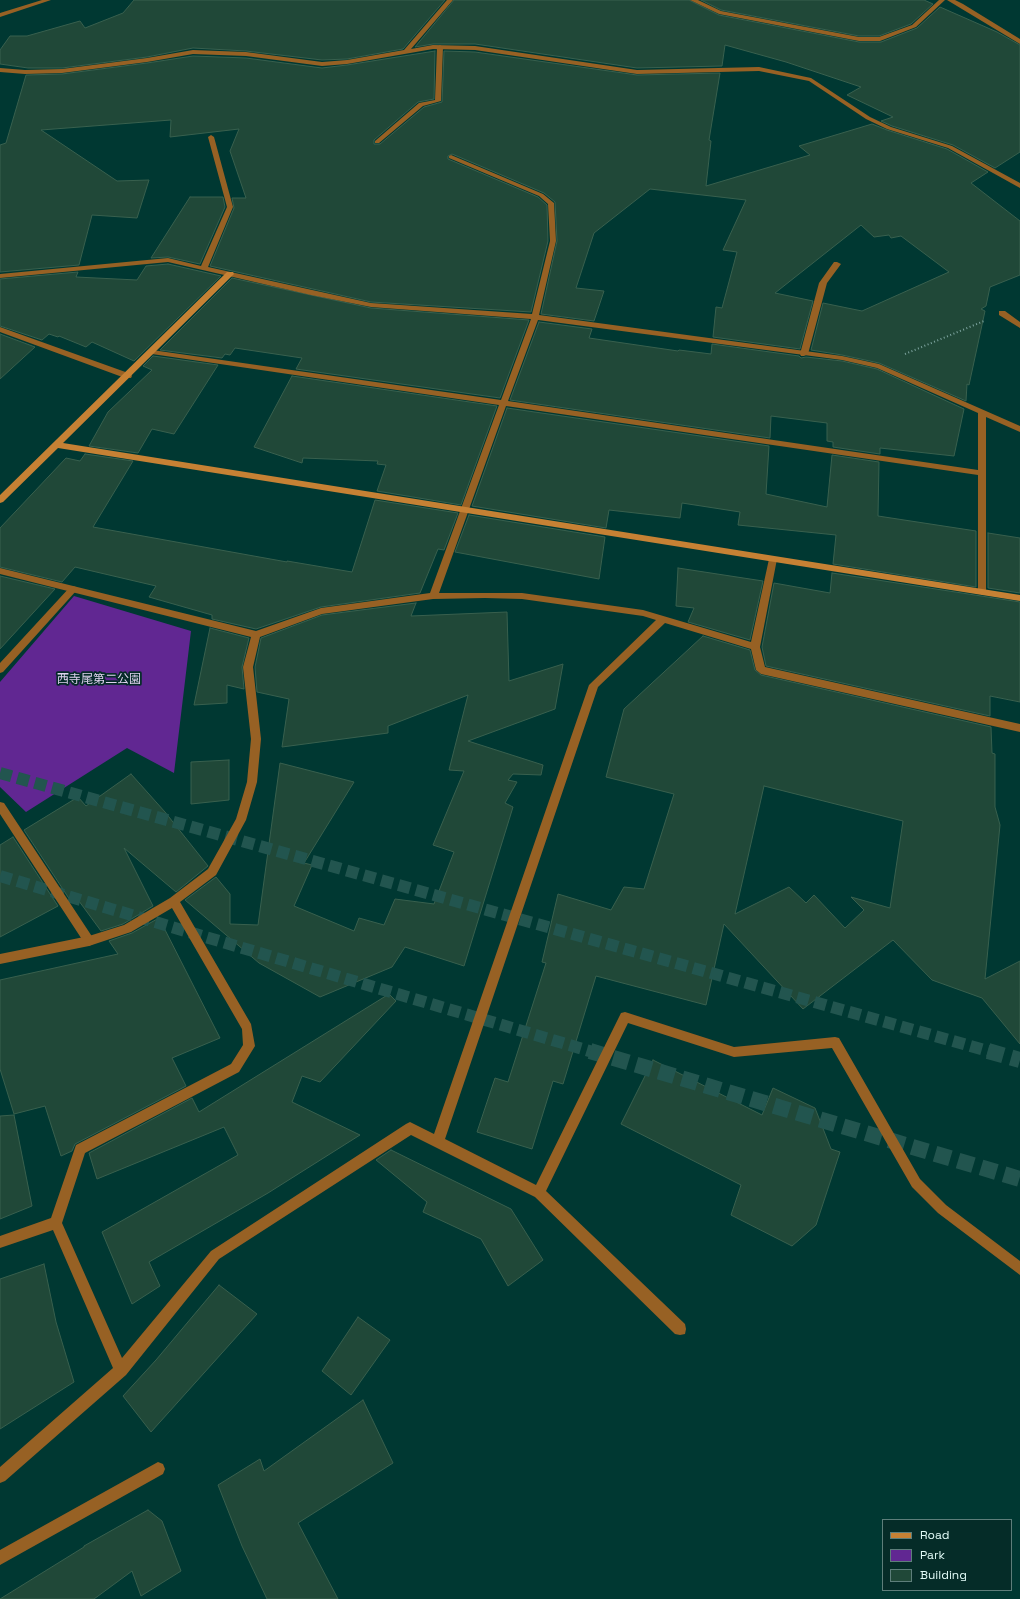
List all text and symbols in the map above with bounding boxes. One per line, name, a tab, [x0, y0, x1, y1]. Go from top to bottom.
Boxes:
park label: 西寺尾第二公園	[57, 673, 141, 687]
legend	[882, 1519, 1012, 1591]
text: Road	[920, 1527, 949, 1543]
text: Park	[920, 1547, 945, 1563]
text: Building	[920, 1567, 967, 1583]

